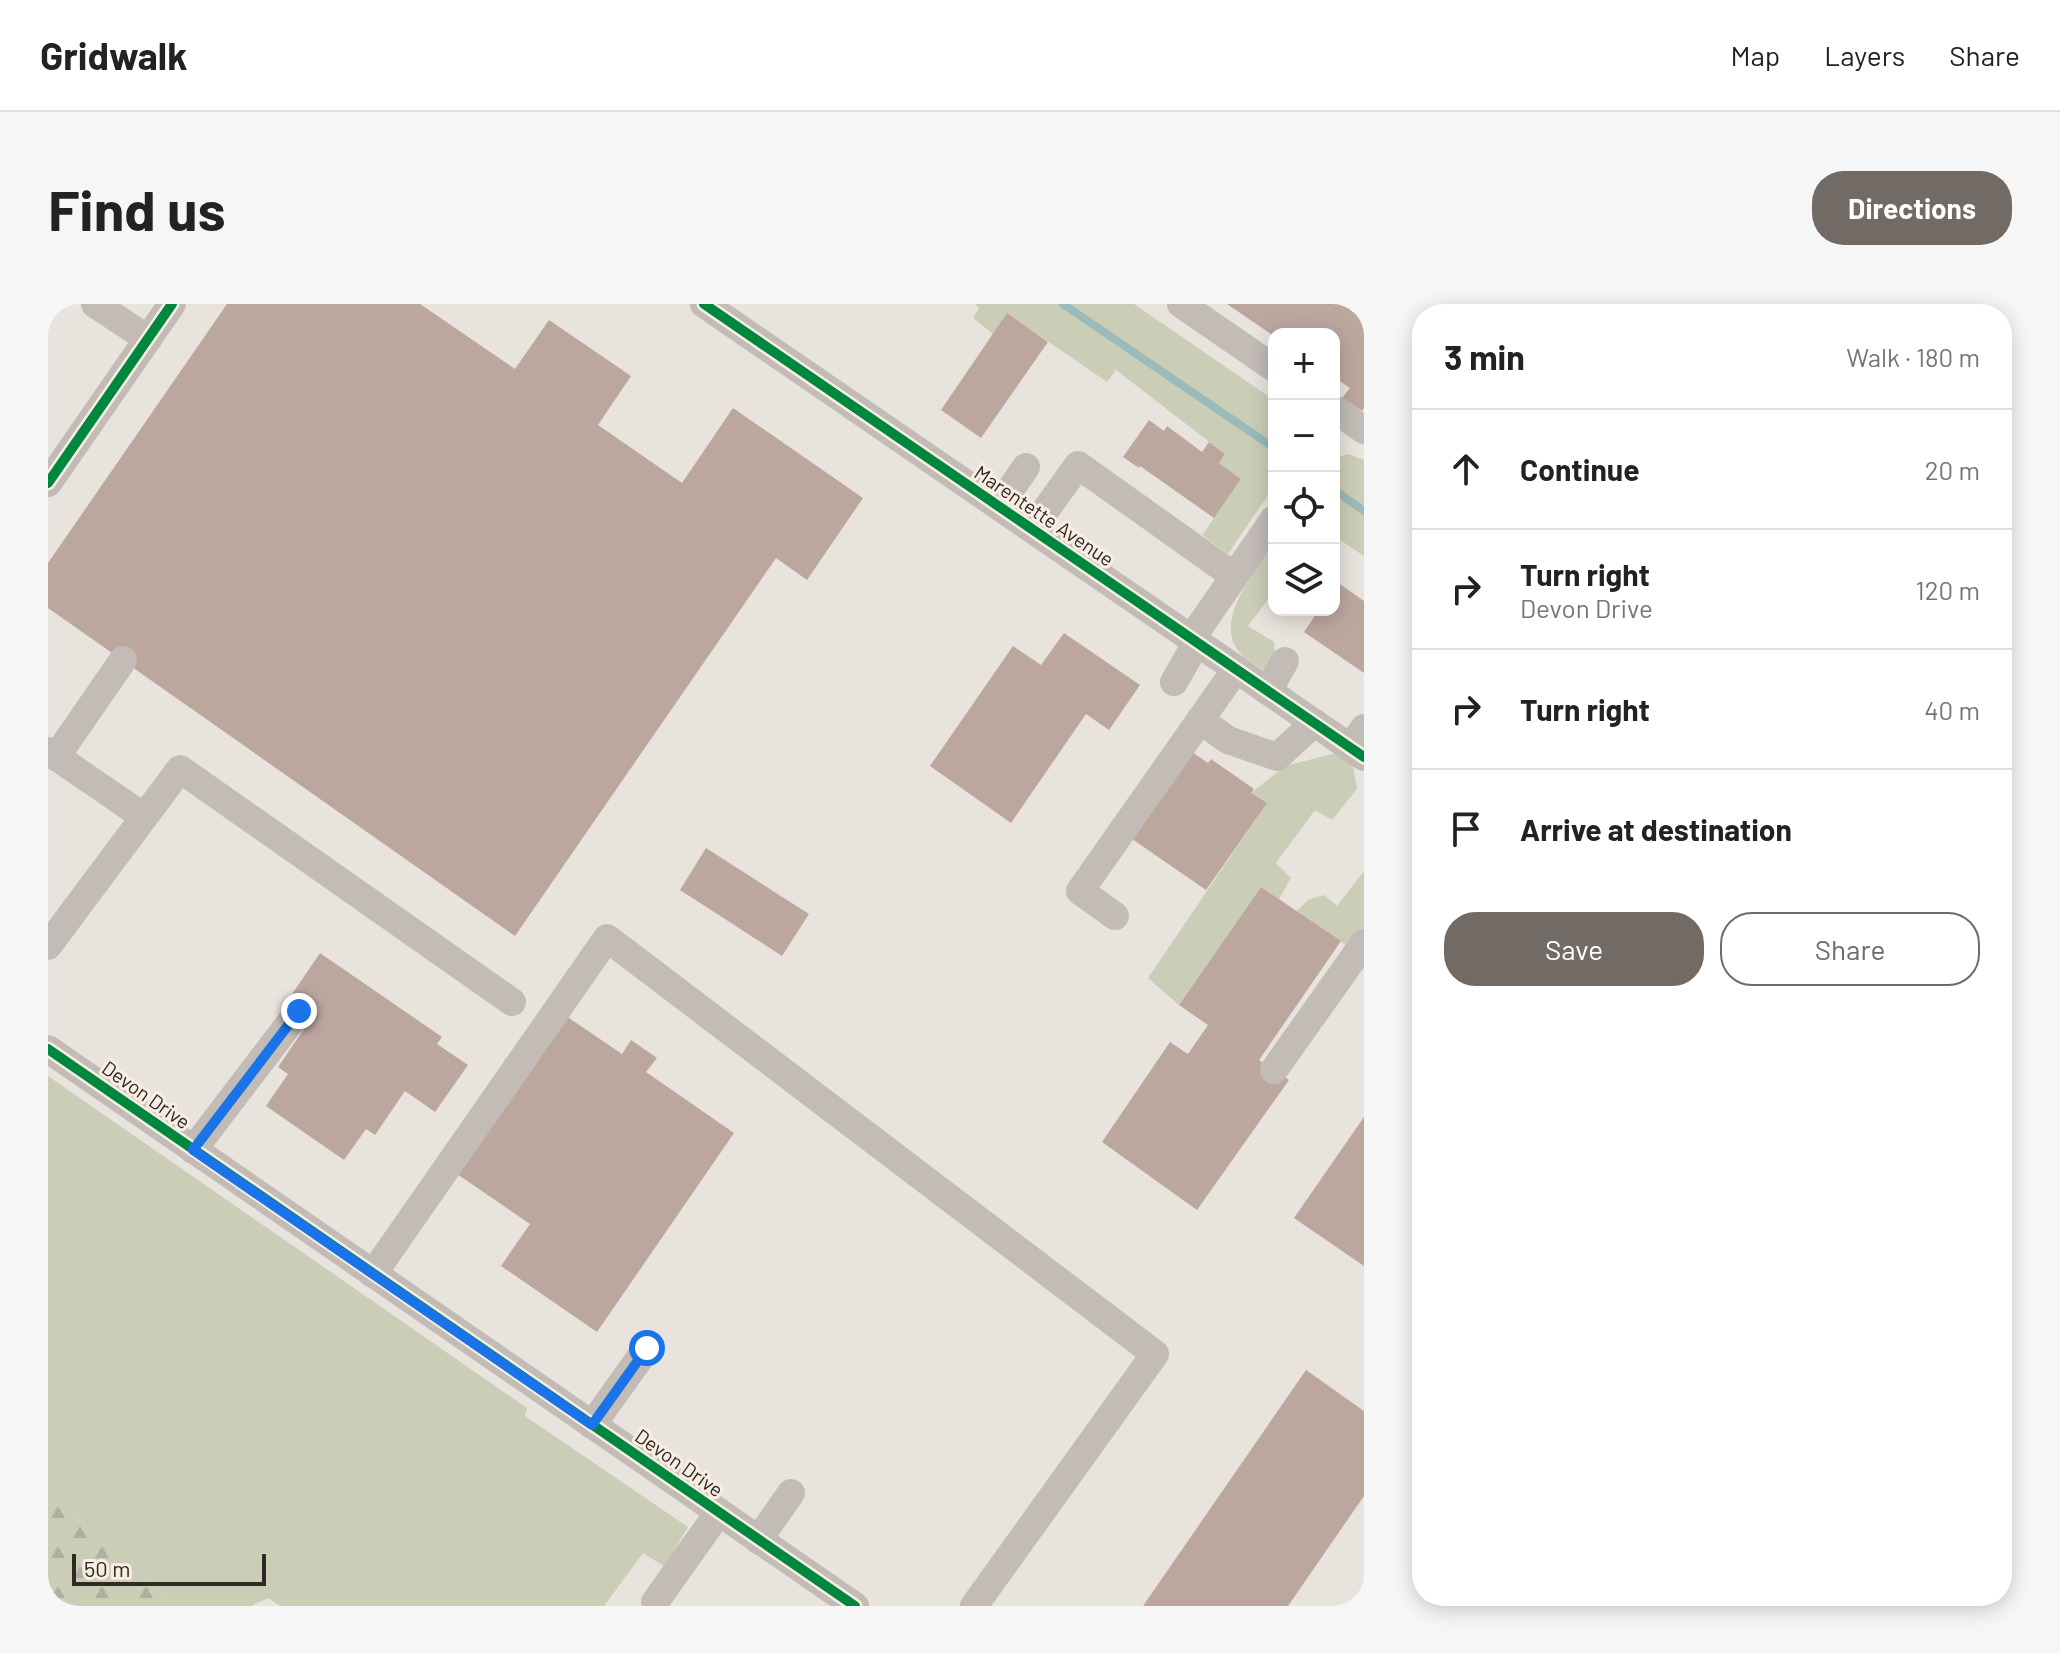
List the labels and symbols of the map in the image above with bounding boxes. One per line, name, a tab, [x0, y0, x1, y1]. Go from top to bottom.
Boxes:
street label: Marentette Avenue	[970, 460, 1119, 571]
route end	[281, 993, 317, 1029]
street label: Devon Drive	[98, 1055, 195, 1133]
route start	[629, 1330, 665, 1366]
street label: Devon Drive	[631, 1423, 728, 1501]
scale bar	[72, 1550, 266, 1586]

